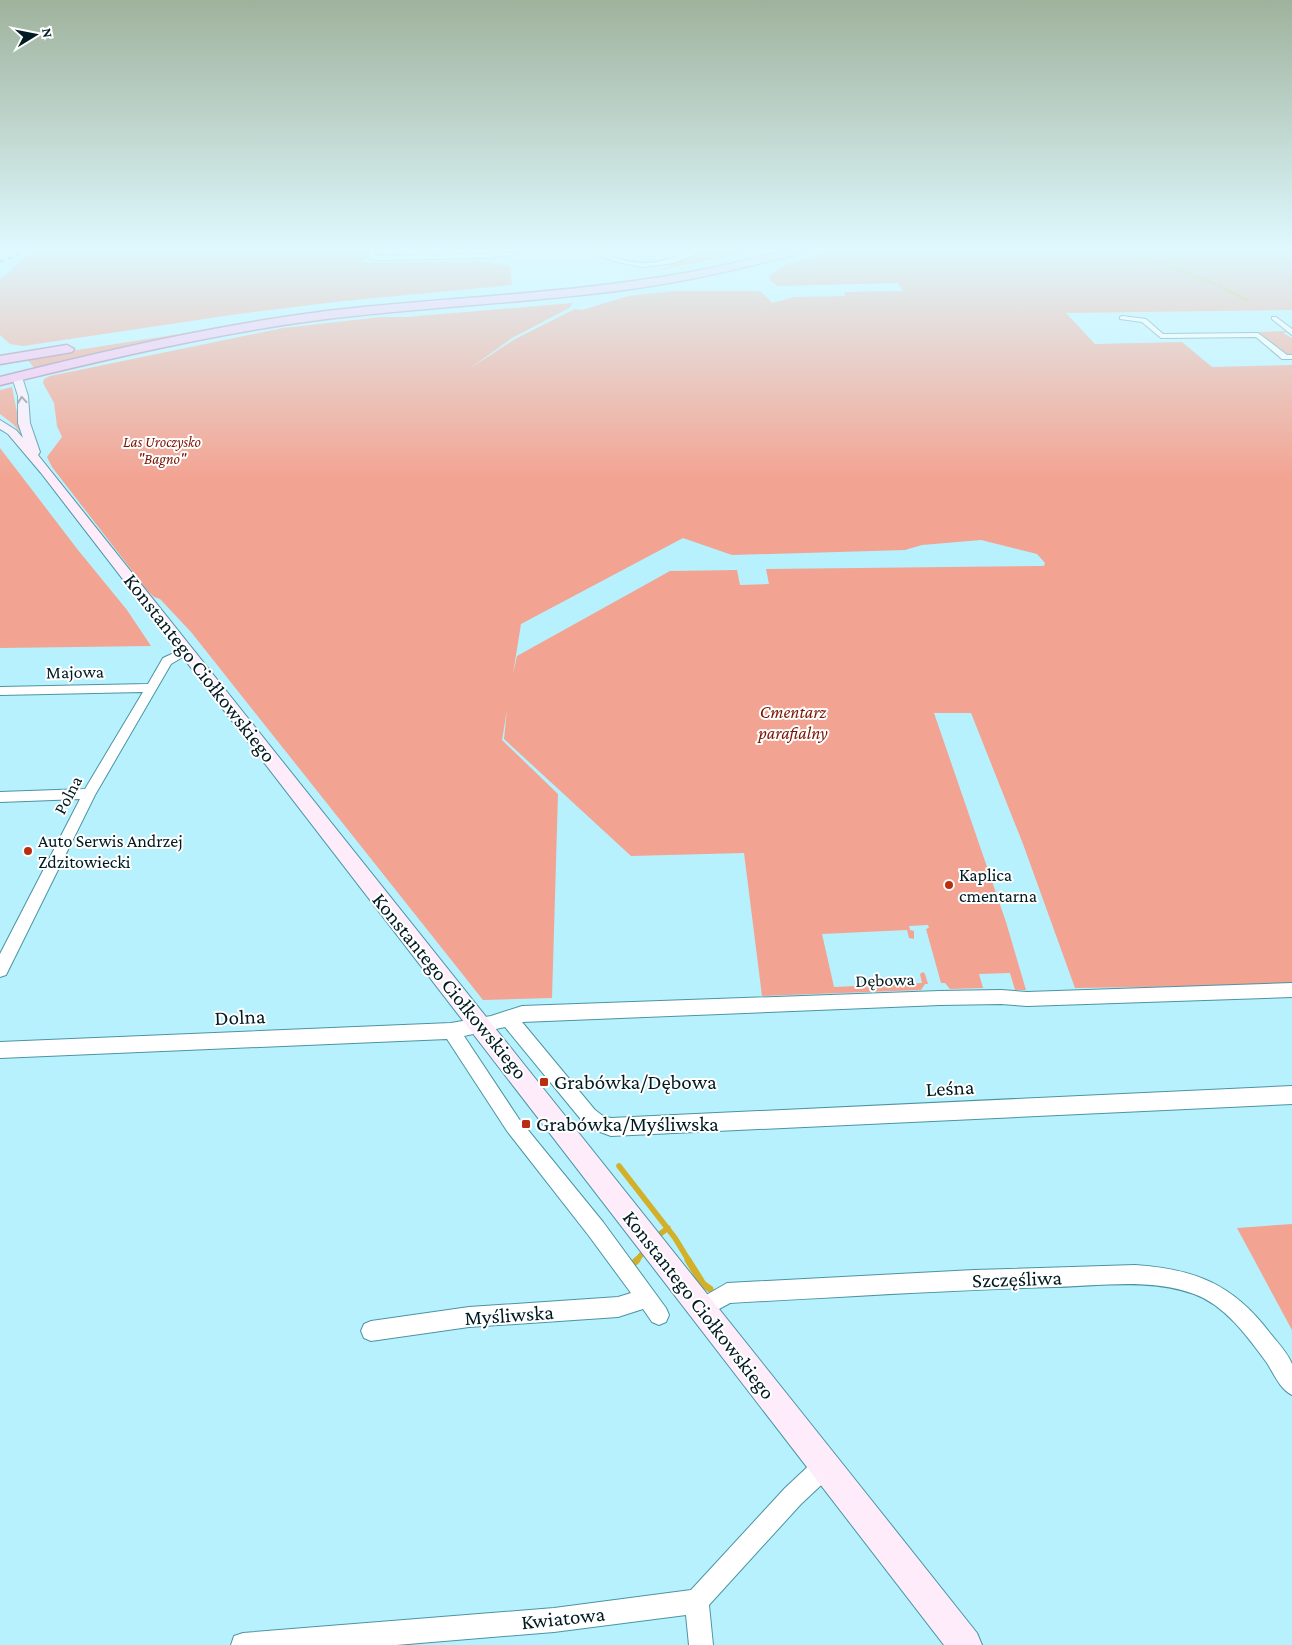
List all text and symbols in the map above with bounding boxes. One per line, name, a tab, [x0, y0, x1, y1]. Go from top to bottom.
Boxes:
north arrow	[10, 10, 60, 60]
text: N	[39, 27, 57, 39]
one-way arrow	[17, 395, 28, 403]
park label: Las Uroczysko "Bagno"	[123, 434, 201, 468]
street label: Konstantego Ciołkowskiego	[119, 569, 281, 767]
street label: Majowa	[46, 661, 104, 684]
park label: Cmentarz parafialny	[756, 702, 828, 743]
street label: Polna	[50, 772, 86, 818]
place label: Auto Serwis Andrzej Zdzitowiecki	[38, 831, 183, 872]
marker: Auto Serwis Andrzej Zdzitowiecki	[22, 845, 34, 857]
place label: Kaplica cmentarna	[959, 865, 1037, 906]
marker: Kaplica cmentarna	[943, 879, 955, 891]
street label: Konstantego Ciołkowskiego	[367, 888, 533, 1084]
street label: Dębowa	[855, 969, 915, 991]
street label: Dolna	[214, 1004, 266, 1030]
place label: Grabówka/Dębowa	[554, 1070, 717, 1094]
street label: Leśna	[925, 1075, 975, 1101]
marker: Grabówka/Dębowa	[538, 1076, 550, 1088]
place label: Grabówka/Myśliwska	[536, 1112, 719, 1136]
marker: Grabówka/Myśliwska	[520, 1118, 532, 1130]
street label: Konstantego Ciołkowskiego	[618, 1206, 780, 1404]
street label: Szczęśliwa	[972, 1265, 1063, 1293]
street label: Myśliwska	[464, 1300, 555, 1330]
street label: Kwiatowa	[520, 1602, 606, 1634]

